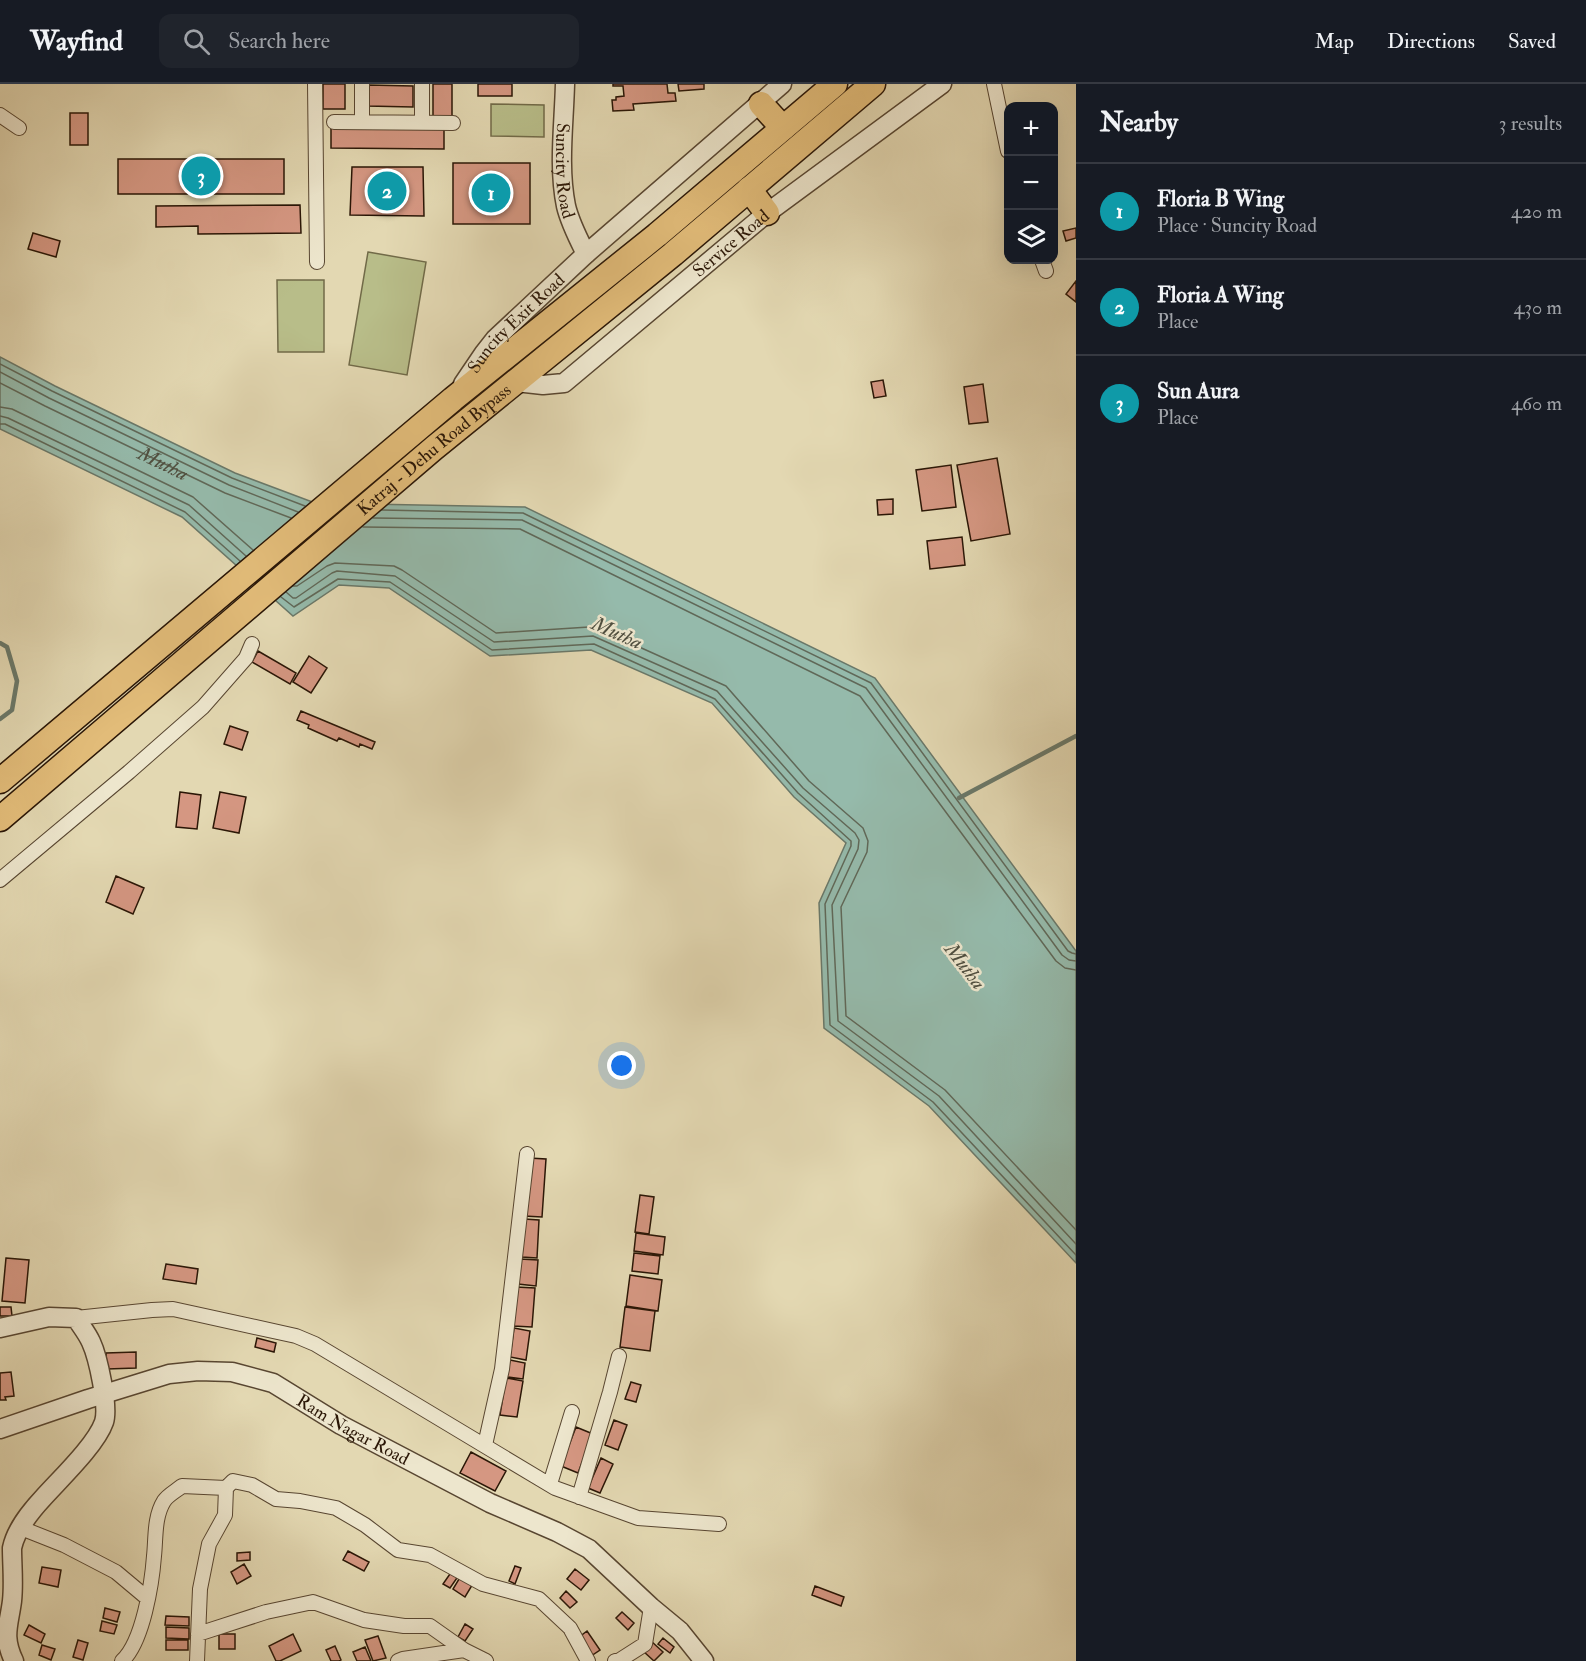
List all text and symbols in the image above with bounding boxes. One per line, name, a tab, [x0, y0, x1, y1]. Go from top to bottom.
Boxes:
search box	[159, 14, 579, 68]
text: Wayfind	[30, 24, 123, 59]
icon: search	[180, 25, 213, 58]
text: Search here	[228, 27, 330, 55]
text: Map	[1314, 28, 1354, 55]
text: Directions	[1387, 28, 1475, 55]
text: Saved	[1508, 28, 1556, 55]
map controls	[1004, 102, 1058, 264]
button: +	[1004, 102, 1058, 156]
text: Nearby	[1100, 107, 1178, 139]
text: 3 results	[1499, 111, 1562, 136]
street label: Suncity Road	[550, 122, 580, 222]
pin: 3	[182, 154, 220, 199]
button: −	[1004, 156, 1058, 210]
pin: 2	[368, 168, 406, 214]
pin: 1	[472, 170, 510, 216]
text: Floria B Wing	[1157, 185, 1284, 213]
text: 1	[1116, 199, 1123, 224]
text: 420 m	[1511, 199, 1562, 224]
street label: Service Road	[688, 204, 774, 282]
button: layers	[1004, 210, 1058, 264]
text: Place · Suncity Road	[1157, 213, 1317, 238]
street label: Suncity Exit Road	[462, 268, 570, 378]
text: Floria A Wing	[1157, 281, 1284, 309]
text: 2	[1114, 295, 1125, 320]
text: 430 m	[1514, 295, 1562, 320]
text: Place	[1157, 309, 1198, 334]
text: Sun Aura	[1157, 377, 1239, 405]
street label: Katraj - Dehu Road Bypass	[352, 379, 516, 520]
text: 3	[1116, 391, 1123, 416]
text: 460 m	[1511, 391, 1562, 416]
text: Place	[1157, 405, 1198, 430]
water label: Mutha	[133, 440, 192, 486]
water label: Mutha	[587, 610, 646, 655]
water label: Mutha	[938, 937, 991, 994]
your location	[607, 1051, 636, 1080]
street label: Ram Nagar Road	[292, 1389, 413, 1470]

